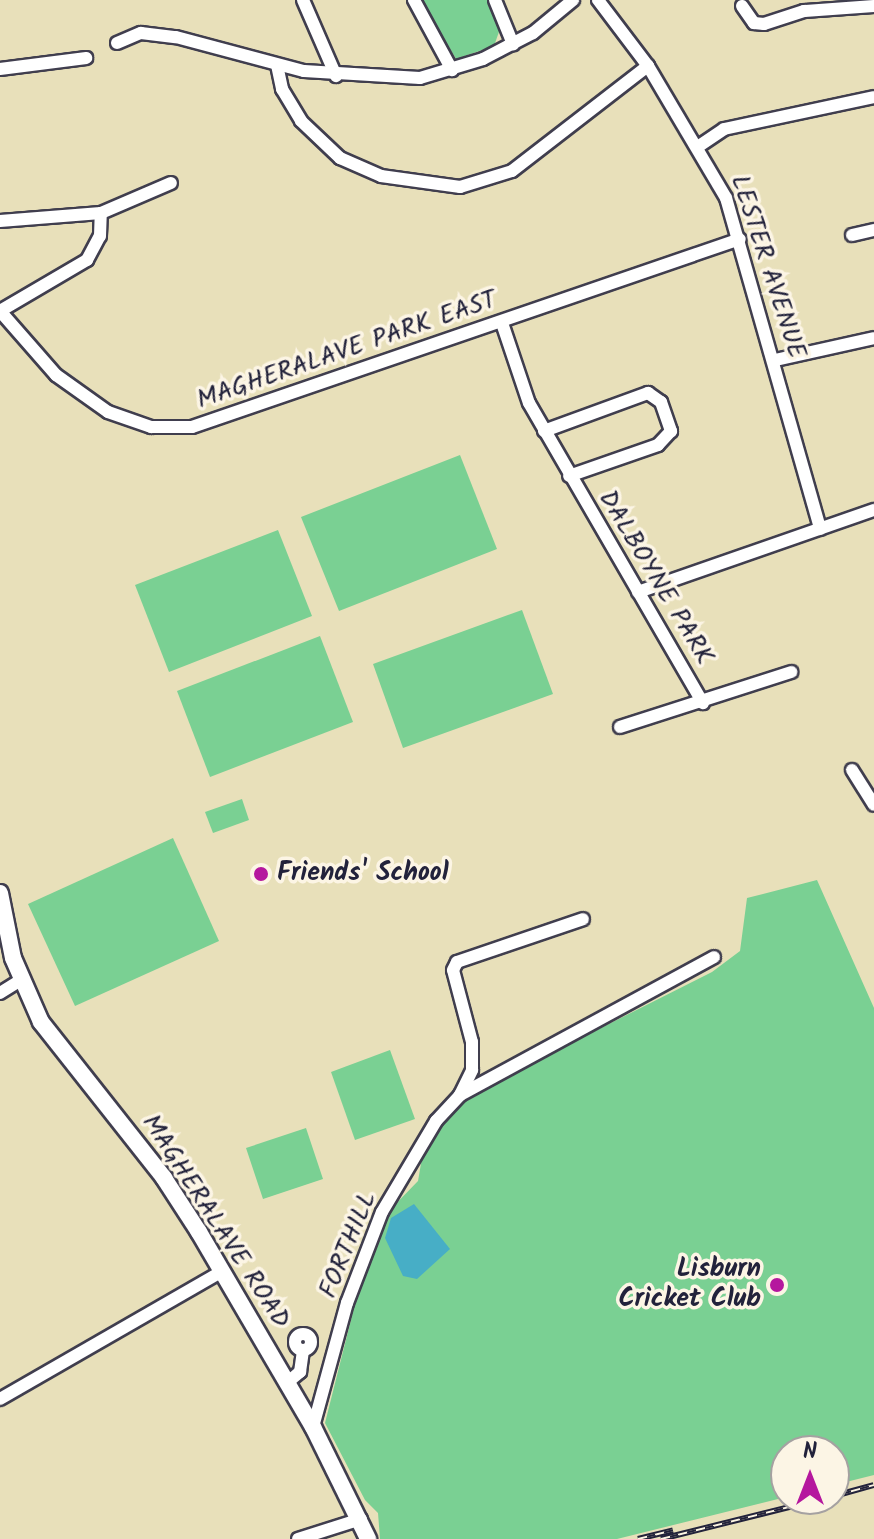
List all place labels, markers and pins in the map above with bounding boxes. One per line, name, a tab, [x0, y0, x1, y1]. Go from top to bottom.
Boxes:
place label: Friends' School	[277, 858, 449, 890]
marker: Friends' School	[252, 865, 270, 883]
place label: Lisburn Cricket Club	[618, 1254, 761, 1316]
marker: Lisburn Cricket Club	[768, 1276, 786, 1294]

